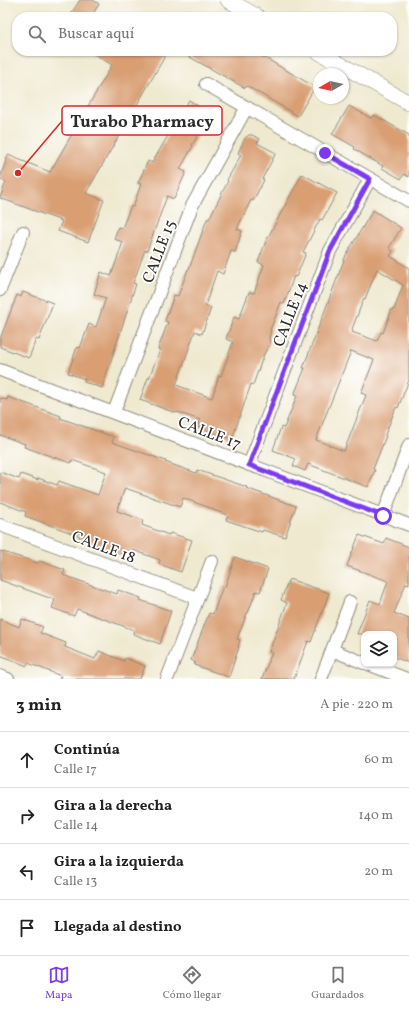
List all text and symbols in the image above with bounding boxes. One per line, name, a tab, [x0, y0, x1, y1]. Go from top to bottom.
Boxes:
search box	[12, 12, 397, 56]
icon: search	[26, 23, 48, 45]
text: Buscar aquí	[58, 24, 134, 45]
north arrow	[313, 68, 349, 104]
callout: Turabo Pharmacy	[62, 106, 222, 135]
text: Turabo Pharmacy	[70, 111, 214, 134]
route end	[316, 144, 334, 162]
street label: CALLE 15	[138, 217, 182, 286]
street label: CALLE 14	[268, 279, 313, 350]
street label: CALLE 17	[174, 412, 244, 456]
route start	[374, 507, 392, 525]
street label: CALLE 18	[68, 526, 138, 570]
map controls	[361, 631, 397, 667]
button: layers	[361, 631, 397, 667]
text: 3 min	[16, 694, 62, 717]
text: A pie · 220 m	[320, 696, 393, 714]
text: Continúa	[54, 740, 120, 761]
icon: ahead	[16, 749, 38, 771]
text: 60 m	[365, 751, 393, 769]
text: Calle 17	[54, 761, 97, 779]
text: Gira a la derecha	[54, 796, 172, 817]
icon: right	[16, 805, 38, 827]
text: 140 m	[359, 807, 393, 825]
text: Calle 14	[54, 817, 98, 835]
text: Gira a la izquierda	[54, 852, 184, 873]
icon: left	[16, 861, 38, 883]
text: 20 m	[364, 863, 393, 881]
text: Calle 13	[54, 873, 97, 891]
icon: arrive	[16, 917, 38, 939]
text: Llegada al destino	[54, 917, 182, 938]
tab: Mapa	[45, 964, 73, 1003]
tab: Cómo llegar	[163, 964, 221, 1003]
tab: Guardados	[311, 964, 364, 1003]

